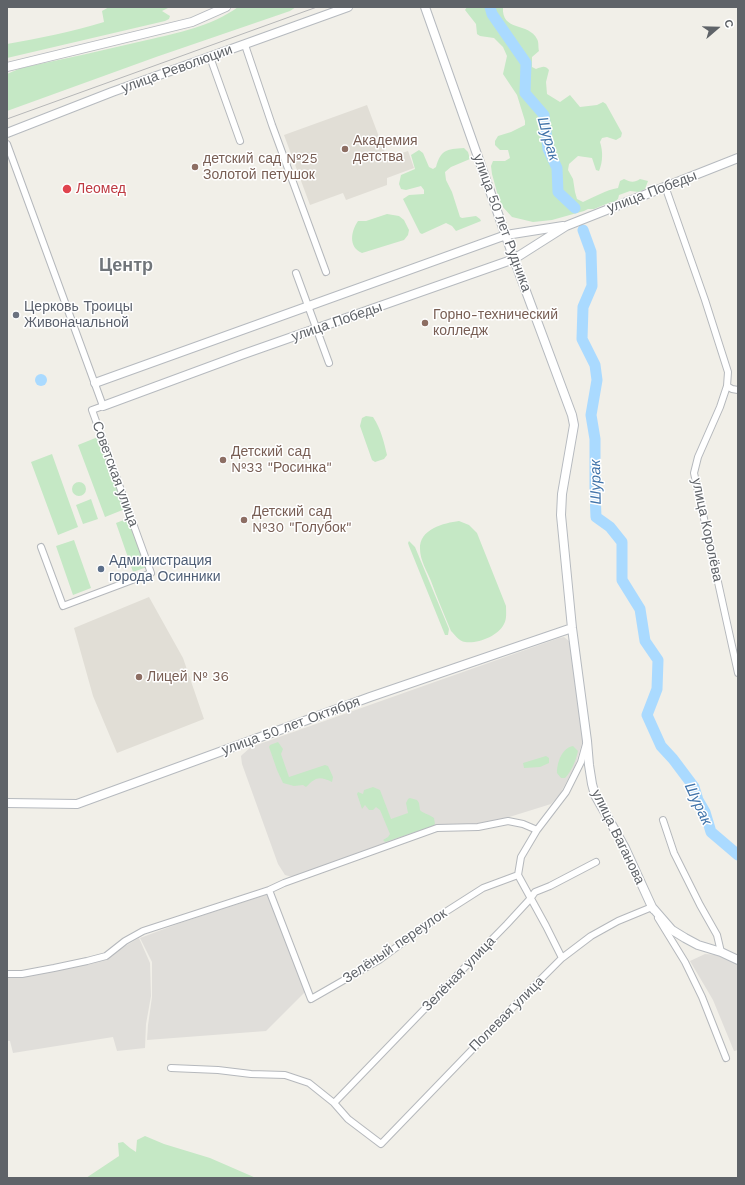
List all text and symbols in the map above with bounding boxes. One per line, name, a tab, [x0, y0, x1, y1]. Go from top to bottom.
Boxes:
north arrow	[697, 8, 737, 48]
text: С	[721, 18, 736, 30]
street label: улица Революции	[119, 41, 235, 97]
water label: Шурак	[533, 115, 563, 163]
place label: Академия детства	[353, 133, 418, 166]
marker: Академия детства	[340, 144, 350, 154]
place label: детский сад №25 Золотой петушок	[203, 151, 318, 184]
street label: улица 50 лет Рудника	[469, 152, 535, 294]
marker: детский сад №25 Золотой петушок	[190, 162, 200, 172]
street label: улица Победы	[605, 167, 699, 217]
place label: Леомед	[76, 181, 126, 197]
marker: Леомед	[61, 183, 73, 195]
district label: Центр	[99, 255, 153, 277]
place label: Церковь Троицы Живоначальной	[24, 299, 133, 332]
street label: улица Победы	[290, 299, 384, 345]
place label: Горно-технический колледж	[433, 307, 558, 340]
marker: Церковь Троицы Живоначальной	[11, 310, 21, 320]
marker: Горно-технический колледж	[420, 318, 430, 328]
street label: Советская улица	[88, 419, 142, 529]
place label: Детский сад №33 "Росинка"	[231, 444, 332, 476]
marker: Детский сад №33 "Росинка"	[218, 455, 228, 465]
water label: Шурак	[587, 459, 605, 505]
street label: улица Королёва	[688, 477, 726, 583]
place label: Детский сад №30 "Голубок"	[252, 504, 352, 536]
marker: Детский сад №30 "Голубок"	[239, 515, 249, 525]
place label: Администрация города Осинники	[109, 553, 221, 586]
marker: Администрация города Осинники	[96, 564, 106, 574]
place label: Лицей № 36	[147, 669, 229, 685]
marker: Лицей № 36	[134, 672, 144, 682]
street label: улица 50 лет Октября	[220, 693, 362, 759]
water label: Шурак	[680, 780, 716, 828]
street label: улица Ваганова	[588, 787, 648, 887]
street label: Зелёный переулок	[340, 905, 450, 987]
street label: Зелёная улица	[419, 933, 499, 1015]
street label: Полевая улица	[466, 973, 548, 1055]

